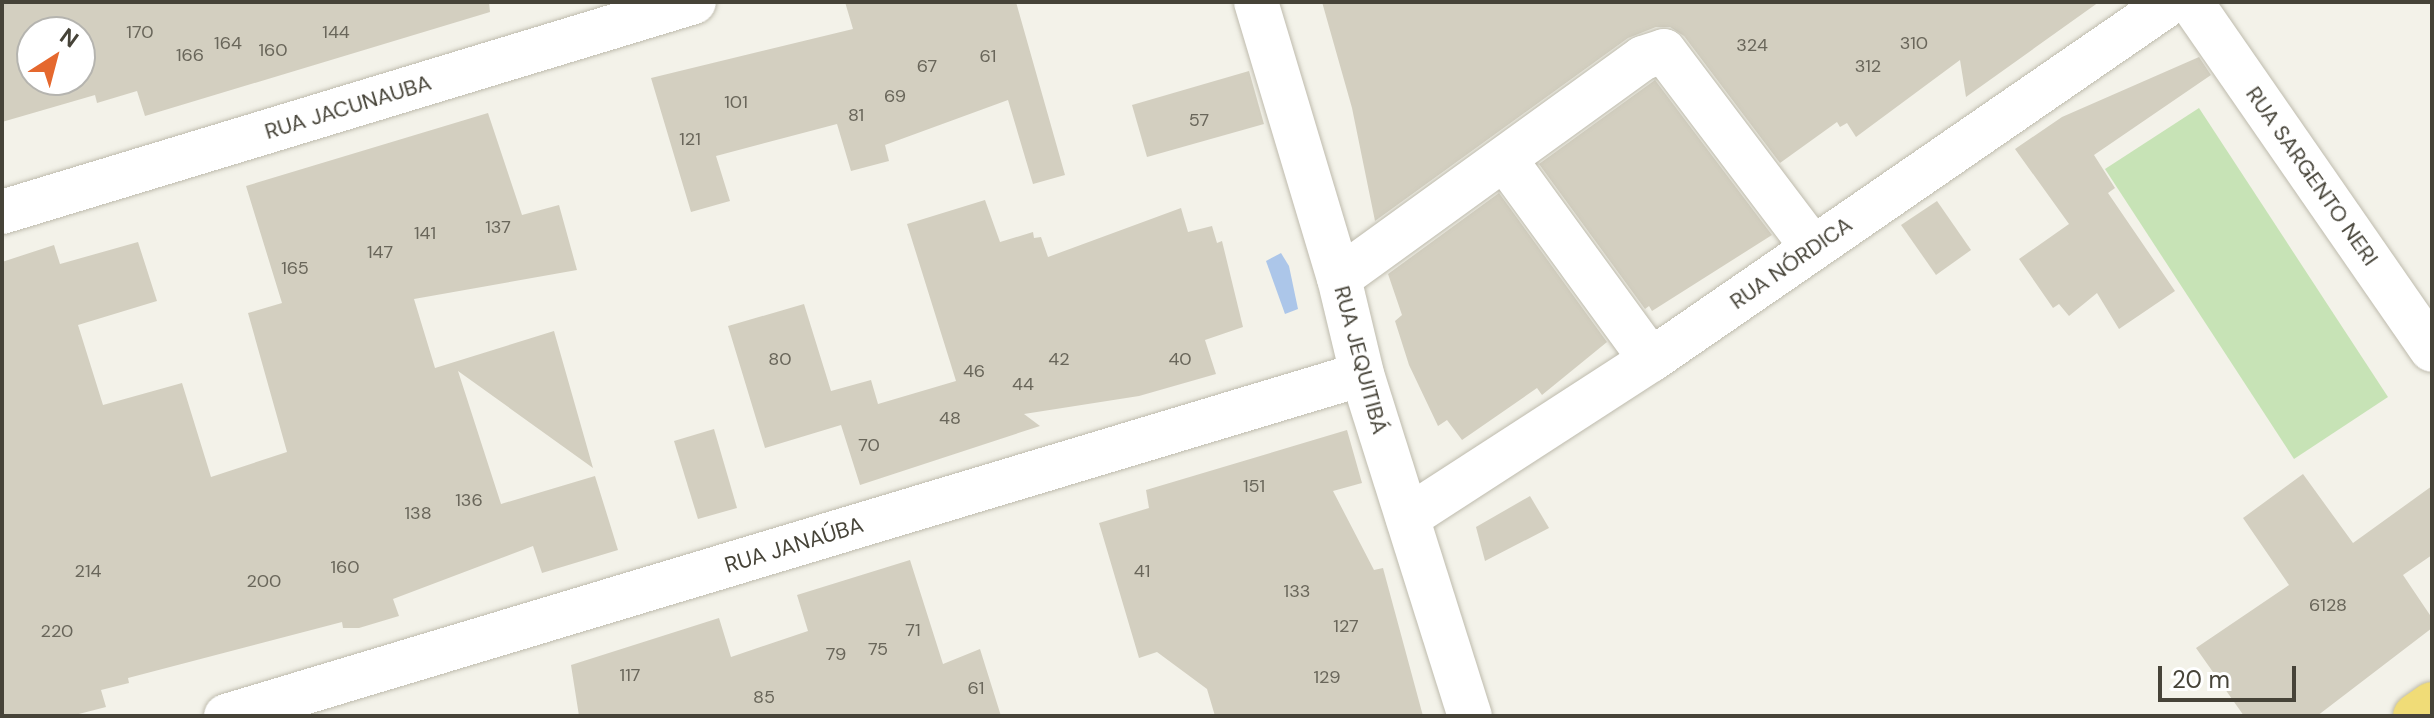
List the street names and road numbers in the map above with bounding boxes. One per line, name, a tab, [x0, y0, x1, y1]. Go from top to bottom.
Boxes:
street label: RUA JACUNAUBA	[262, 69, 434, 145]
street label: RUA SARGENTO NERI	[2240, 81, 2384, 271]
street label: RUA NÓRDICA	[1725, 211, 1857, 315]
street label: RUA JEQUITIBÁ	[1329, 283, 1393, 437]
street label: RUA JANAÚBA	[722, 511, 866, 579]

